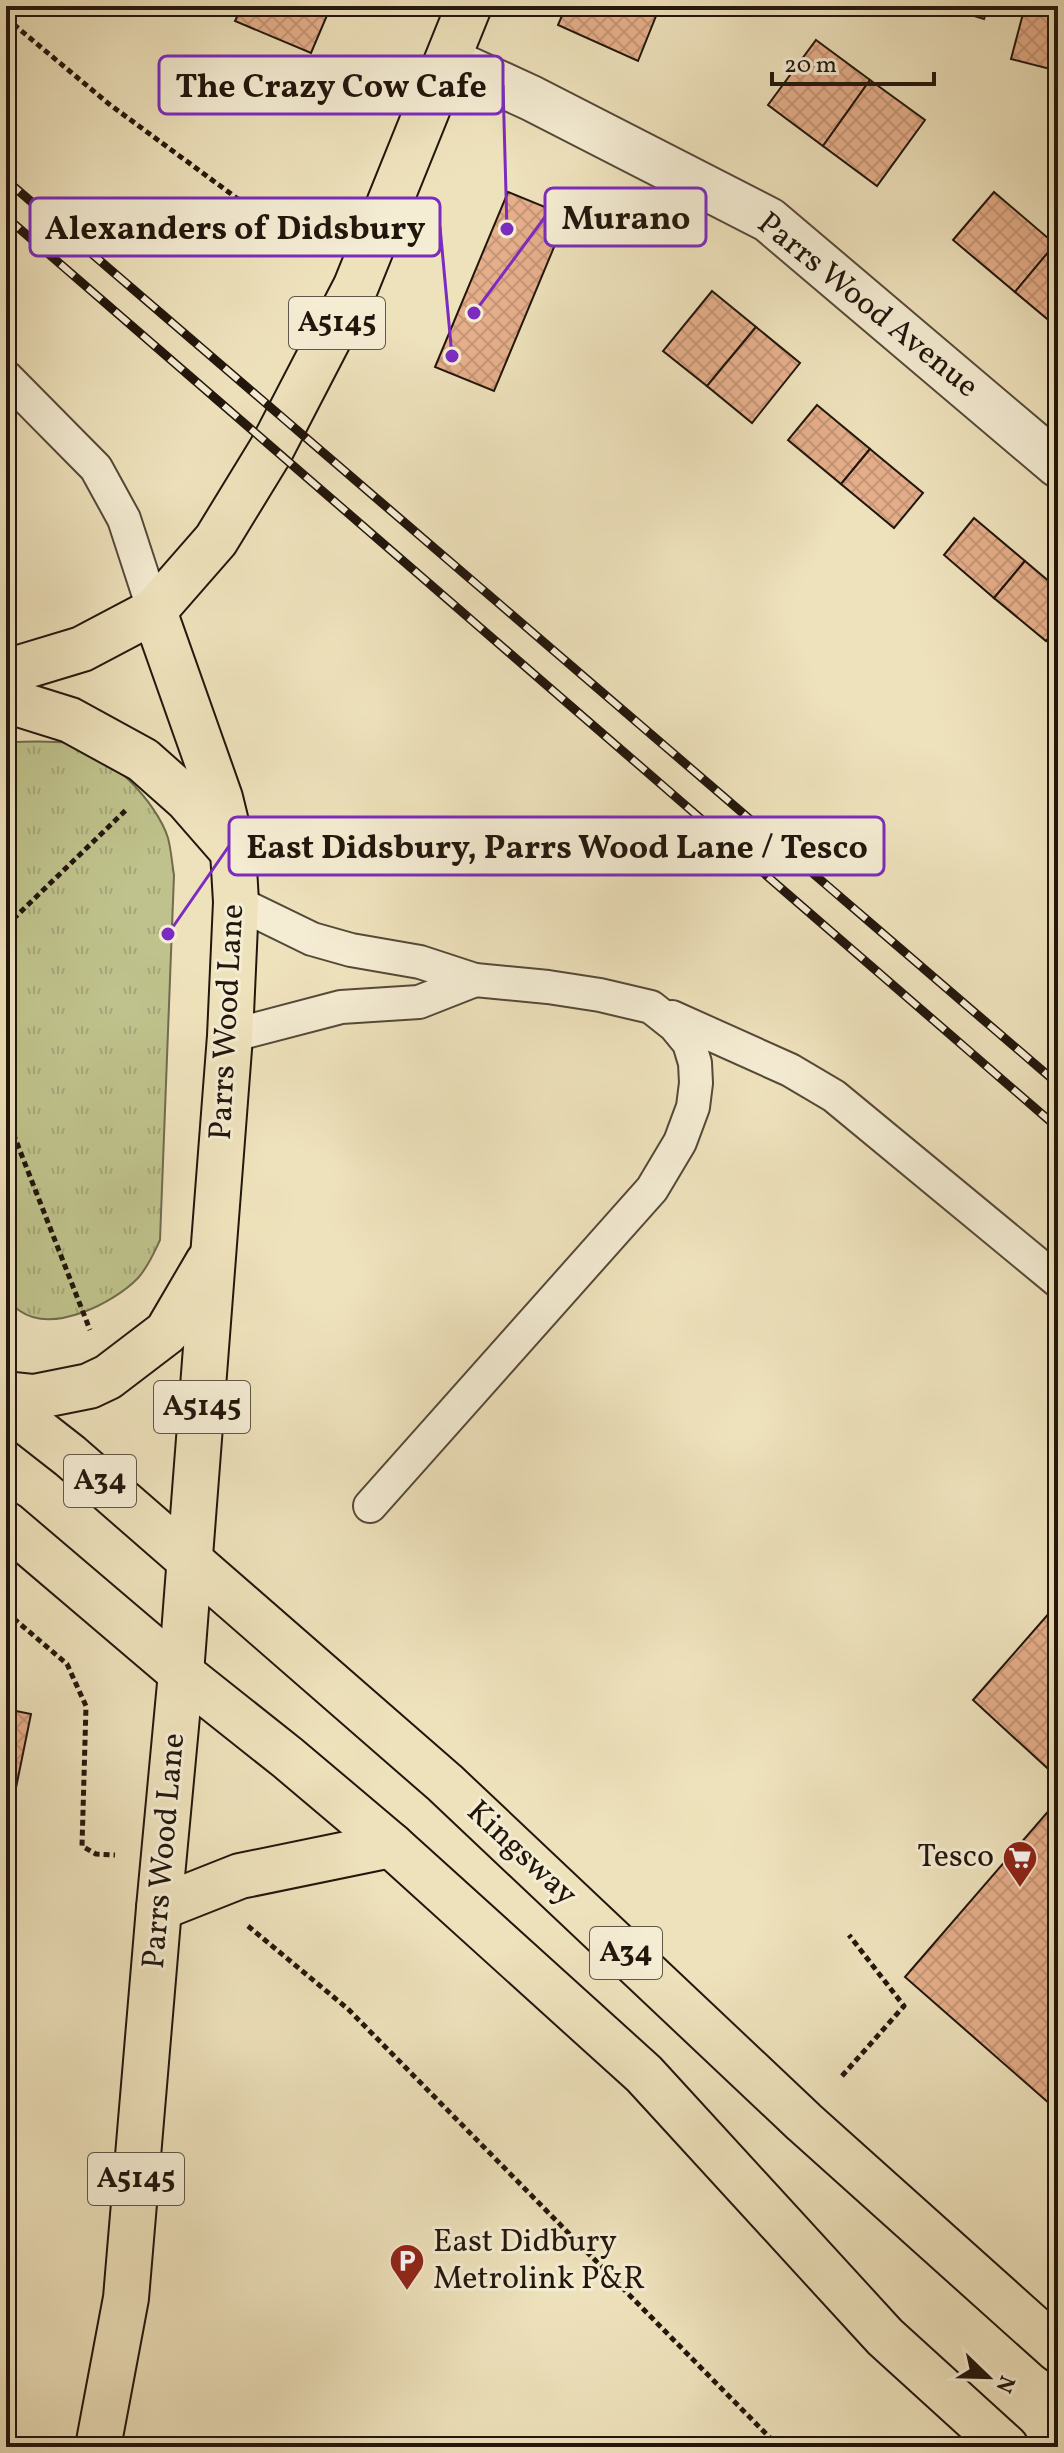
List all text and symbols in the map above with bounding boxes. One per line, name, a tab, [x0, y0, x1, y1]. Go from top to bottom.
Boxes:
scale bar	[772, 36, 934, 86]
text: 20 m	[784, 49, 837, 83]
callout: The Crazy Cow Cafe	[159, 56, 503, 114]
text: The Crazy Cow Cafe	[175, 65, 487, 112]
callout: Murano	[545, 188, 706, 246]
text: Murano	[562, 197, 690, 244]
callout: Alexanders of Didsbury	[30, 198, 440, 256]
street label: Parrs Wood Avenue	[747, 203, 987, 409]
text: Alexanders of Didsbury	[44, 207, 426, 254]
road number: A5145	[289, 297, 385, 349]
callout: East Didsbury, Parrs Wood Lane / Tesco	[229, 817, 884, 875]
text: East Didsbury, Parrs Wood Lane / Tesco	[246, 826, 868, 873]
street label: Parrs Wood Lane	[200, 903, 256, 1141]
road number: A5145	[154, 1381, 250, 1433]
road number: A34	[64, 1455, 136, 1507]
street label: Parrs Wood Lane	[133, 1731, 197, 1971]
street label: Kingsway	[456, 1791, 586, 1917]
place label: Tesco	[917, 1836, 994, 1880]
supermarket icon: Tesco	[1001, 1839, 1039, 1889]
road number: A34	[590, 1927, 662, 1979]
road number: A5145	[88, 2153, 184, 2205]
place label: East Didbury Metrolink P&R	[433, 2221, 645, 2302]
parking icon: East Didbury Metrolink P&R	[388, 2242, 426, 2292]
north arrow	[948, 2337, 1028, 2417]
text: N	[987, 2370, 1021, 2397]

